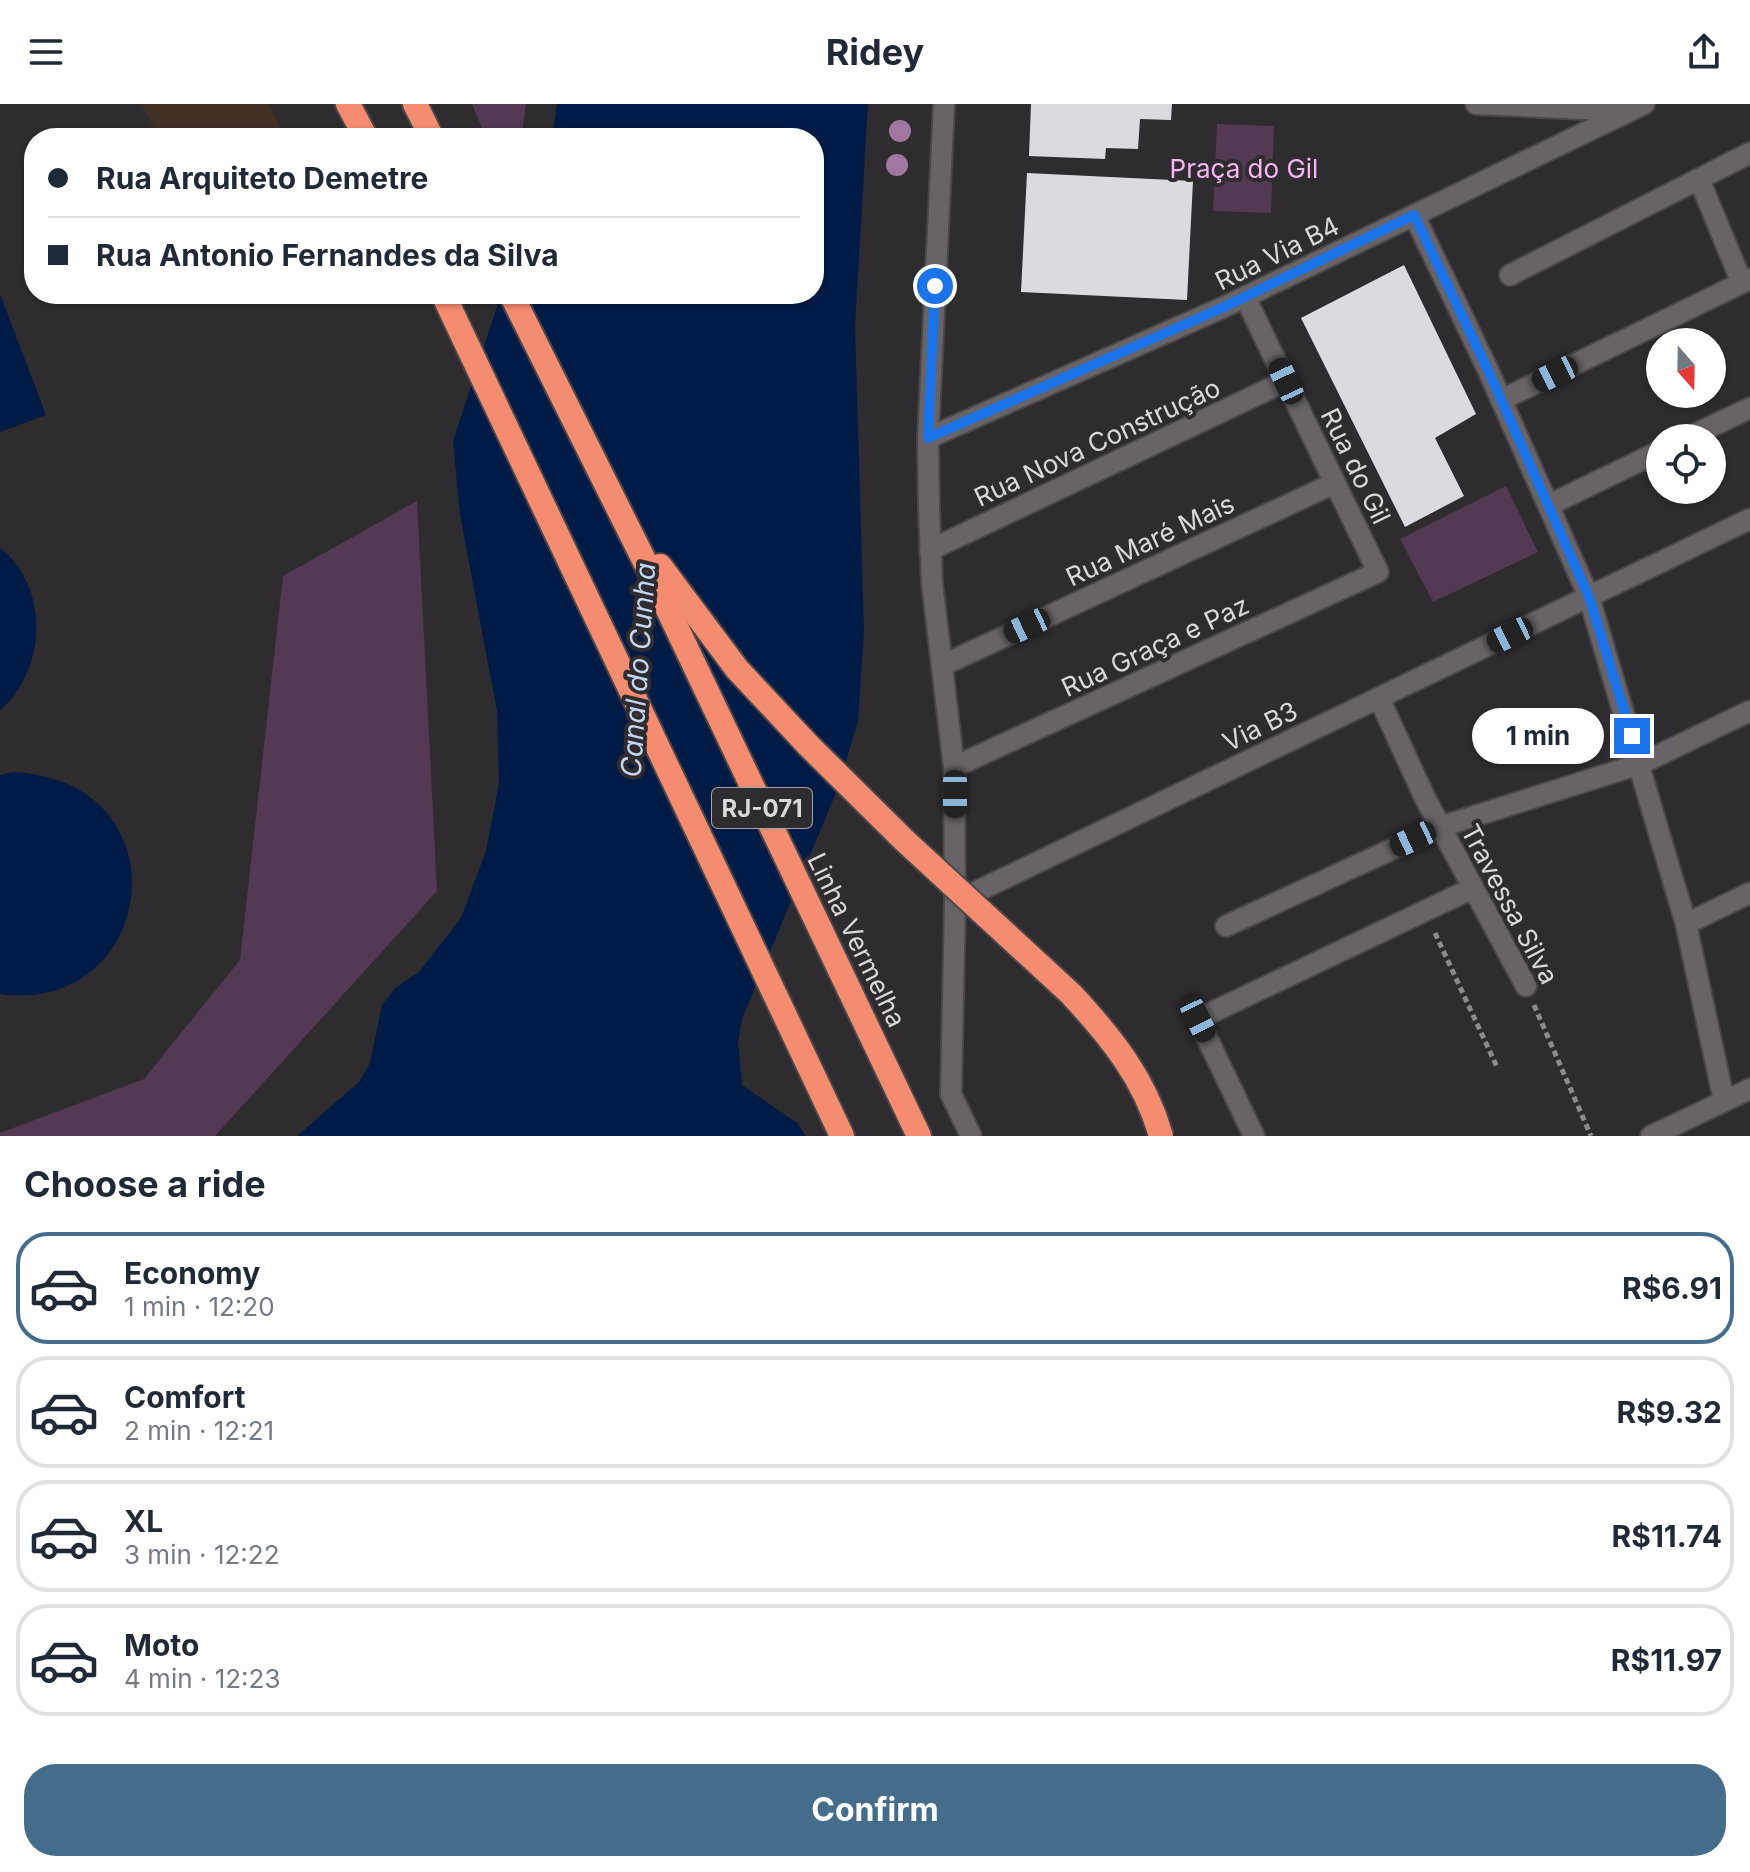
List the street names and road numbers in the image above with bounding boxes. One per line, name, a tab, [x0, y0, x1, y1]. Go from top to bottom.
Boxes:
street label: Rua Via B4	[1210, 210, 1344, 296]
street label: Rua Nova Construção	[969, 371, 1225, 513]
street label: Rua do Gil	[1315, 403, 1397, 529]
street label: Rua Maré Mais	[1061, 487, 1239, 593]
street label: Rua Graça e Paz	[1057, 589, 1253, 703]
street label: Via B3	[1218, 695, 1302, 757]
road number: RJ-071	[712, 788, 812, 828]
street label: Travessa Silva	[1455, 819, 1565, 989]
street label: Linha Vermelha	[801, 848, 913, 1032]

